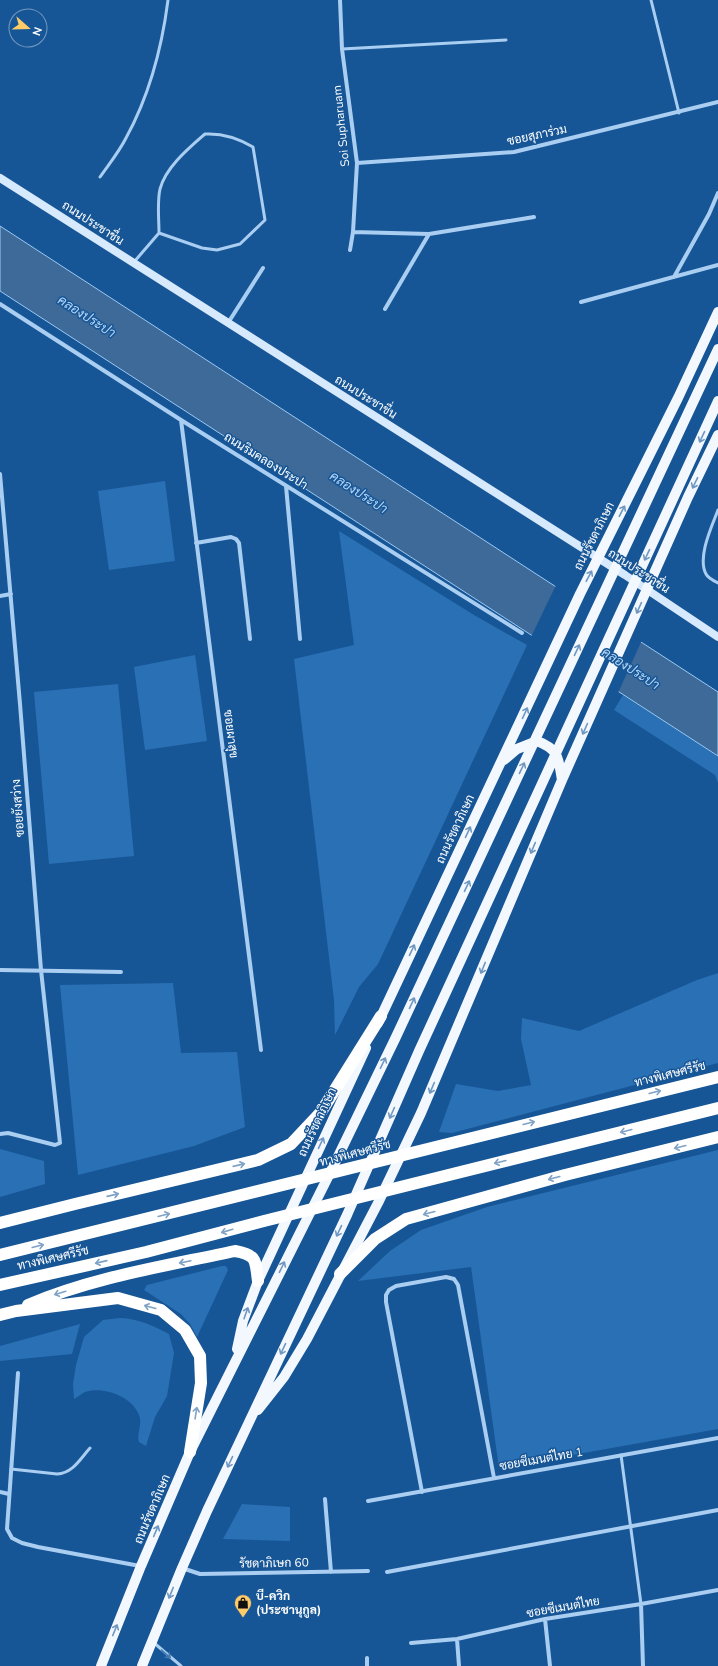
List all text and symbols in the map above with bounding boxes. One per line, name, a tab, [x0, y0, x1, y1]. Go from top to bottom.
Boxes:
north arrow	[8, 8, 48, 48]
text: N	[28, 25, 45, 38]
street label: Soi Supharuam	[329, 84, 353, 168]
street label: ซอยสุภาร่วม	[506, 121, 569, 150]
street label: ถนนประชาชื่น	[59, 195, 129, 249]
water label: คลองประปา	[54, 291, 119, 342]
street label: ถนนประชาชื่น	[332, 369, 402, 423]
street label: ถนนริมคลองประปา	[221, 429, 311, 493]
one-way arrow	[698, 430, 705, 442]
water label: คลองประปา	[326, 467, 391, 518]
one-way arrow	[691, 477, 698, 489]
street label: ถนนรัชดาภิเษก	[570, 499, 618, 573]
one-way arrow	[619, 506, 626, 518]
street label: ถนนประชาชื่น	[605, 543, 675, 597]
one-way arrow	[643, 548, 650, 560]
one-way arrow	[586, 570, 593, 582]
one-way arrow	[635, 601, 642, 613]
water label: คลองประปา	[598, 643, 663, 694]
one-way arrow	[574, 644, 581, 656]
one-way arrow	[522, 707, 529, 719]
street label: ซอยผาสุข	[219, 709, 242, 759]
one-way arrow	[581, 723, 588, 735]
one-way arrow	[519, 762, 526, 774]
street label: ซอยยังสว่าง	[8, 779, 28, 837]
street label: ถนนรัชดาภิเษก	[432, 792, 478, 866]
one-way arrow	[465, 827, 472, 839]
one-way arrow	[529, 842, 536, 854]
one-way arrow	[464, 880, 471, 892]
one-way arrow	[409, 944, 416, 956]
one-way arrow	[478, 962, 486, 974]
one-way arrow	[409, 998, 416, 1010]
one-way arrow	[380, 1057, 387, 1069]
street label: ทางพิเศษศรีรัช	[633, 1057, 707, 1091]
one-way arrow	[428, 1081, 435, 1093]
street label: ถนนรัชดาภิเษก	[294, 1085, 340, 1159]
one-way arrow	[649, 1088, 662, 1096]
one-way arrow	[387, 1106, 395, 1118]
one-way arrow	[522, 1119, 535, 1127]
one-way arrow	[620, 1128, 633, 1135]
street label: ทางพิเศษศรีรัช	[318, 1136, 392, 1170]
one-way arrow	[318, 1138, 325, 1150]
one-way arrow	[674, 1143, 687, 1151]
one-way arrow	[493, 1159, 506, 1167]
one-way arrow	[233, 1160, 246, 1168]
one-way arrow	[548, 1175, 561, 1182]
one-way arrow	[106, 1190, 119, 1198]
one-way arrow	[422, 1209, 435, 1217]
one-way arrow	[157, 1210, 170, 1218]
one-way arrow	[335, 1225, 342, 1237]
one-way arrow	[221, 1228, 234, 1235]
street label: ทางพิเศษศรีรัช	[16, 1242, 90, 1274]
one-way arrow	[31, 1242, 44, 1249]
one-way arrow	[94, 1258, 107, 1266]
one-way arrow	[179, 1258, 192, 1266]
one-way arrow	[279, 1261, 286, 1273]
one-way arrow	[53, 1290, 66, 1297]
one-way arrow	[144, 1303, 157, 1310]
one-way arrow	[243, 1307, 250, 1320]
one-way arrow	[279, 1343, 286, 1355]
one-way arrow	[192, 1407, 200, 1420]
street label: ซอยซีเมนต์ไทย 1	[498, 1444, 584, 1474]
one-way arrow	[226, 1455, 233, 1467]
street label: ถนนรัชดาภิเษก	[130, 1472, 174, 1546]
one-way arrow	[153, 1525, 161, 1537]
street label: รัชดาภิเษก 60	[239, 1554, 309, 1572]
one-way arrow	[167, 1587, 175, 1599]
place label: บี-ควิก (ประชานุกูล)	[256, 1588, 321, 1618]
shop icon: บี-ควิก (ประชานุกูล)	[233, 1593, 253, 1618]
street label: ซอยซีเมนต์ไทย	[525, 1593, 601, 1621]
one-way arrow	[112, 1624, 120, 1636]
one-way arrow	[161, 1649, 172, 1658]

